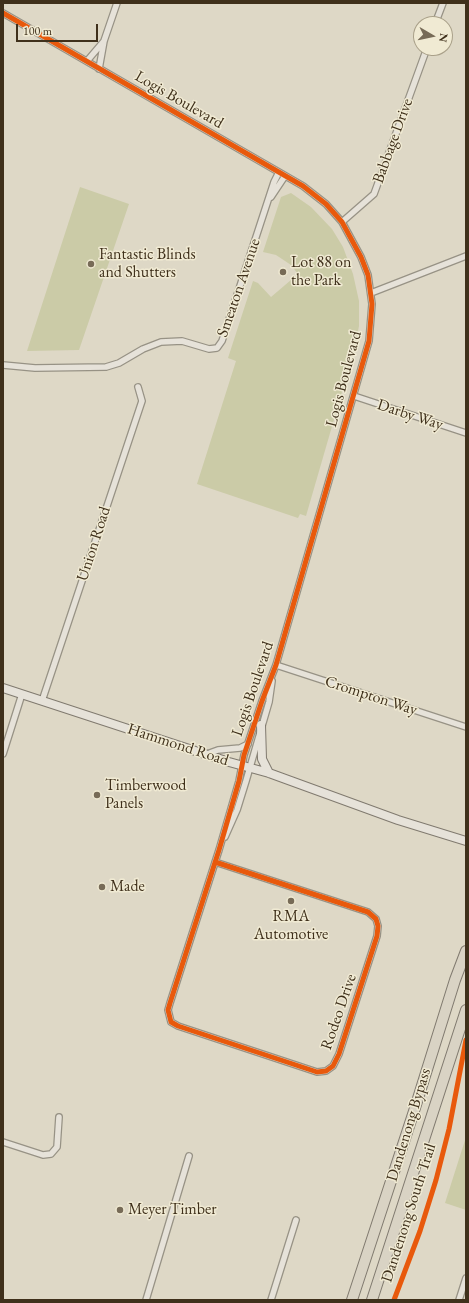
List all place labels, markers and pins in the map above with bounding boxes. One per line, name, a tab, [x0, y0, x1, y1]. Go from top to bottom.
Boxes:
place label: Fantastic Blinds and Shutters	[99, 245, 196, 283]
place label: Lot 88 on the Park	[291, 253, 351, 291]
marker: Fantastic Blinds and Shutters	[86, 259, 96, 269]
marker: Lot 88 on the Park	[278, 267, 288, 277]
place label: Timberwood Panels	[105, 776, 186, 814]
marker: Timberwood Panels	[92, 790, 102, 800]
place label: Made	[110, 877, 145, 897]
marker: Made	[97, 882, 107, 892]
marker: RMA Automotive	[286, 896, 296, 906]
place label: RMA Automotive	[254, 907, 328, 945]
place label: Meyer Timber	[128, 1200, 217, 1220]
marker: Meyer Timber	[115, 1205, 125, 1215]

